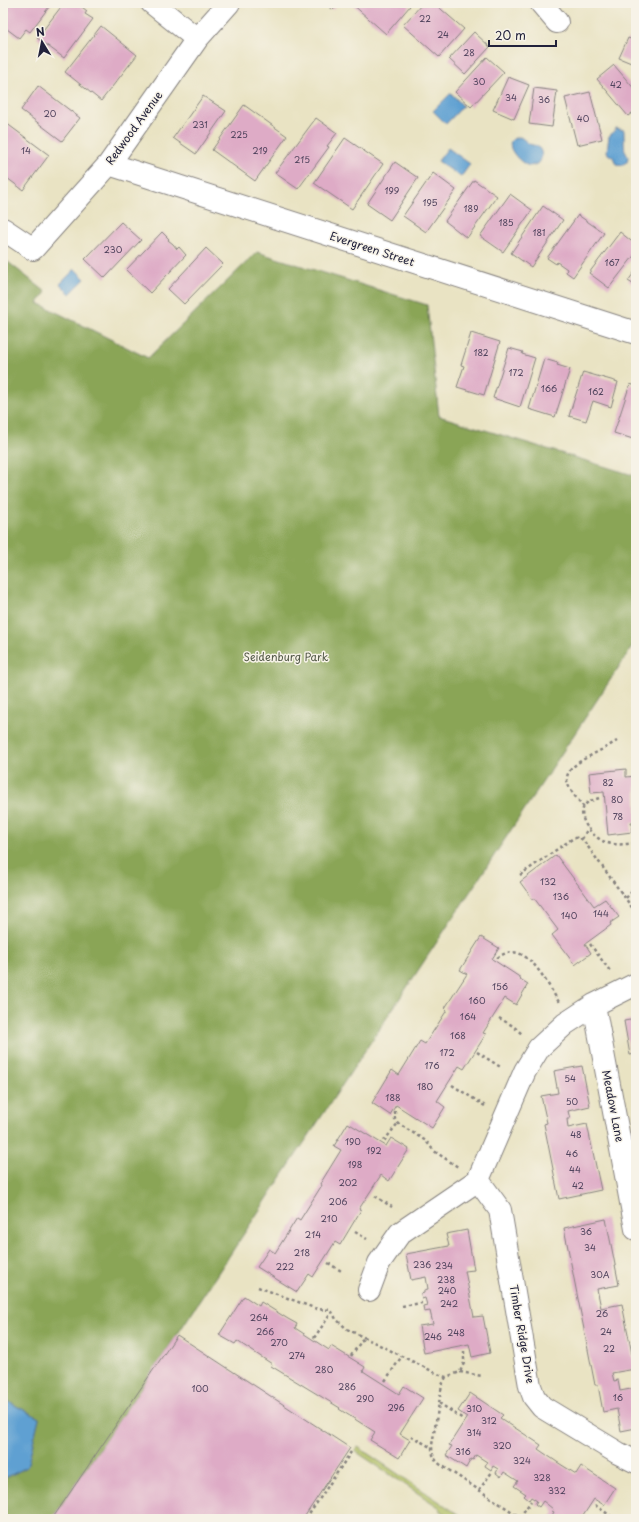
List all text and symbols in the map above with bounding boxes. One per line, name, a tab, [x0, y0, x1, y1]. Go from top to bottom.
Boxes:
house number: 22	[419, 11, 431, 25]
north arrow	[22, 22, 62, 62]
text: N	[34, 22, 46, 41]
scale bar	[489, 22, 556, 48]
text: 20 m	[495, 26, 526, 44]
house number: 24	[437, 27, 449, 41]
house number: 28	[463, 45, 475, 59]
house number: 30	[473, 74, 486, 88]
house number: 42	[610, 77, 622, 91]
street label: Redwood Avenue	[101, 87, 166, 168]
house number: 34	[505, 90, 517, 104]
house number: 36	[538, 92, 550, 106]
house number: 20	[44, 106, 57, 120]
house number: 40	[577, 111, 590, 125]
house number: 231	[192, 117, 208, 131]
house number: 225	[230, 127, 248, 141]
house number: 14	[21, 143, 31, 157]
house number: 219	[252, 143, 268, 157]
house number: 215	[294, 152, 310, 166]
house number: 199	[385, 183, 400, 197]
house number: 195	[422, 195, 438, 209]
house number: 189	[464, 201, 478, 215]
house number: 185	[498, 215, 514, 229]
house number: 181	[533, 225, 545, 239]
street label: Evergreen Street	[328, 227, 417, 270]
house number: 230	[104, 242, 123, 256]
house number: 167	[605, 255, 620, 269]
house number: 182	[473, 345, 489, 359]
house number: 172	[508, 365, 524, 379]
house number: 166	[541, 381, 557, 395]
house number: 162	[588, 384, 604, 398]
park label: Seidenburg Park	[244, 648, 329, 665]
house number: 82	[602, 775, 614, 789]
house number: 80	[611, 792, 624, 806]
house number: 78	[613, 809, 623, 823]
house number: 132	[540, 874, 556, 888]
house number: 136	[553, 889, 569, 903]
house number: 144	[593, 906, 609, 920]
house number: 140	[561, 908, 578, 922]
house number: 156	[492, 979, 508, 993]
house number: 160	[469, 993, 486, 1007]
house number: 164	[460, 1009, 476, 1023]
house number: 168	[450, 1028, 466, 1042]
house number: 172	[439, 1045, 455, 1059]
house number: 176	[424, 1058, 440, 1072]
street label: Meadow Lane	[598, 1068, 629, 1144]
house number: 54	[564, 1071, 576, 1085]
house number: 180	[417, 1079, 434, 1093]
house number: 188	[385, 1090, 401, 1104]
house number: 50	[566, 1094, 579, 1108]
house number: 48	[570, 1127, 582, 1141]
house number: 190	[345, 1134, 361, 1148]
house number: 192	[366, 1143, 382, 1157]
house number: 46	[566, 1146, 578, 1160]
house number: 198	[348, 1157, 362, 1171]
house number: 44	[569, 1162, 581, 1176]
house number: 202	[339, 1175, 357, 1189]
house number: 42	[572, 1178, 584, 1192]
house number: 206	[329, 1194, 347, 1208]
house number: 210	[321, 1211, 338, 1225]
house number: 36	[580, 1224, 592, 1238]
house number: 214	[305, 1227, 321, 1241]
house number: 34	[584, 1240, 596, 1254]
house number: 218	[294, 1245, 310, 1259]
house number: 236	[413, 1257, 431, 1271]
house number: 234	[435, 1258, 453, 1272]
house number: 222	[276, 1259, 294, 1273]
house number: 30A	[590, 1267, 610, 1281]
house number: 238	[437, 1272, 455, 1286]
house number: 240	[438, 1283, 457, 1297]
street label: Timber Ridge Drive	[505, 1283, 540, 1385]
house number: 242	[440, 1296, 458, 1310]
house number: 26	[596, 1306, 608, 1320]
house number: 264	[250, 1310, 268, 1324]
house number: 266	[256, 1324, 274, 1338]
house number: 24	[600, 1324, 612, 1338]
house number: 248	[447, 1325, 465, 1339]
house number: 246	[424, 1329, 442, 1343]
house number: 270	[270, 1335, 288, 1349]
house number: 22	[603, 1341, 615, 1355]
house number: 274	[289, 1348, 305, 1362]
house number: 280	[315, 1362, 334, 1376]
house number: 286	[338, 1379, 356, 1393]
house number: 100	[191, 1381, 209, 1395]
house number: 16	[613, 1390, 623, 1404]
house number: 290	[356, 1391, 374, 1405]
house number: 296	[387, 1400, 405, 1414]
house number: 310	[466, 1401, 482, 1415]
house number: 312	[481, 1413, 497, 1427]
house number: 314	[466, 1425, 482, 1439]
house number: 320	[493, 1438, 512, 1452]
house number: 316	[455, 1444, 471, 1458]
house number: 324	[513, 1453, 531, 1467]
house number: 328	[533, 1470, 551, 1484]
house number: 332	[548, 1483, 566, 1497]

